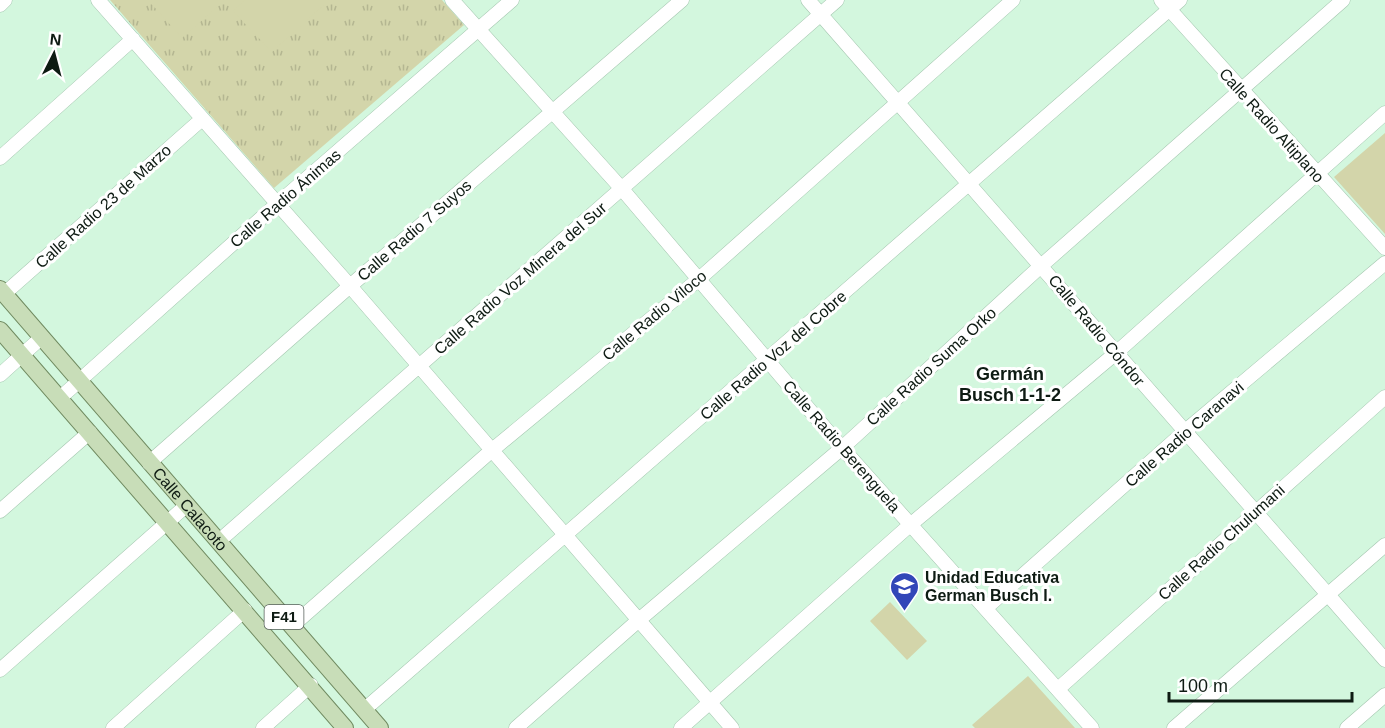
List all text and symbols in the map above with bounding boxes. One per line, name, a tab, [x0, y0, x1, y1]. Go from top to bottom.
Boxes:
north arrow	[24, 24, 84, 84]
text: N	[49, 31, 62, 49]
street label: Calle Radio Altiplano	[1216, 65, 1327, 186]
street label: Calle Radio 23 de Marzo	[32, 141, 175, 272]
street label: Calle Radio Ánimas	[226, 145, 344, 251]
street label: Calle Radio 7 Suyos	[354, 176, 475, 284]
street label: Calle Radio Voz Minera del Sur	[431, 199, 610, 358]
street label: Calle Radio Viloco	[599, 267, 710, 364]
street label: Calle Radio Cóndor	[1045, 271, 1148, 390]
street label: Calle Radio Voz del Cobre	[697, 287, 850, 423]
street label: Calle Radio Suma Orko	[863, 304, 1000, 429]
district label: Germán Busch 1-1-2	[959, 364, 1061, 405]
street label: Calle Radio Berenguela	[780, 377, 904, 516]
street label: Calle Radio Caranavi	[1122, 378, 1247, 490]
street label: Calle Calacoto	[150, 464, 231, 554]
street label: Calle Radio Chulumani	[1155, 481, 1288, 603]
place label: Unidad Educativa German Busch I.	[925, 569, 1059, 604]
school or university icon: Unidad Educativa German Busch I.	[888, 570, 920, 612]
road number: F41	[264, 605, 304, 629]
scale bar	[1169, 665, 1352, 703]
text: 100 m	[1178, 676, 1228, 696]

